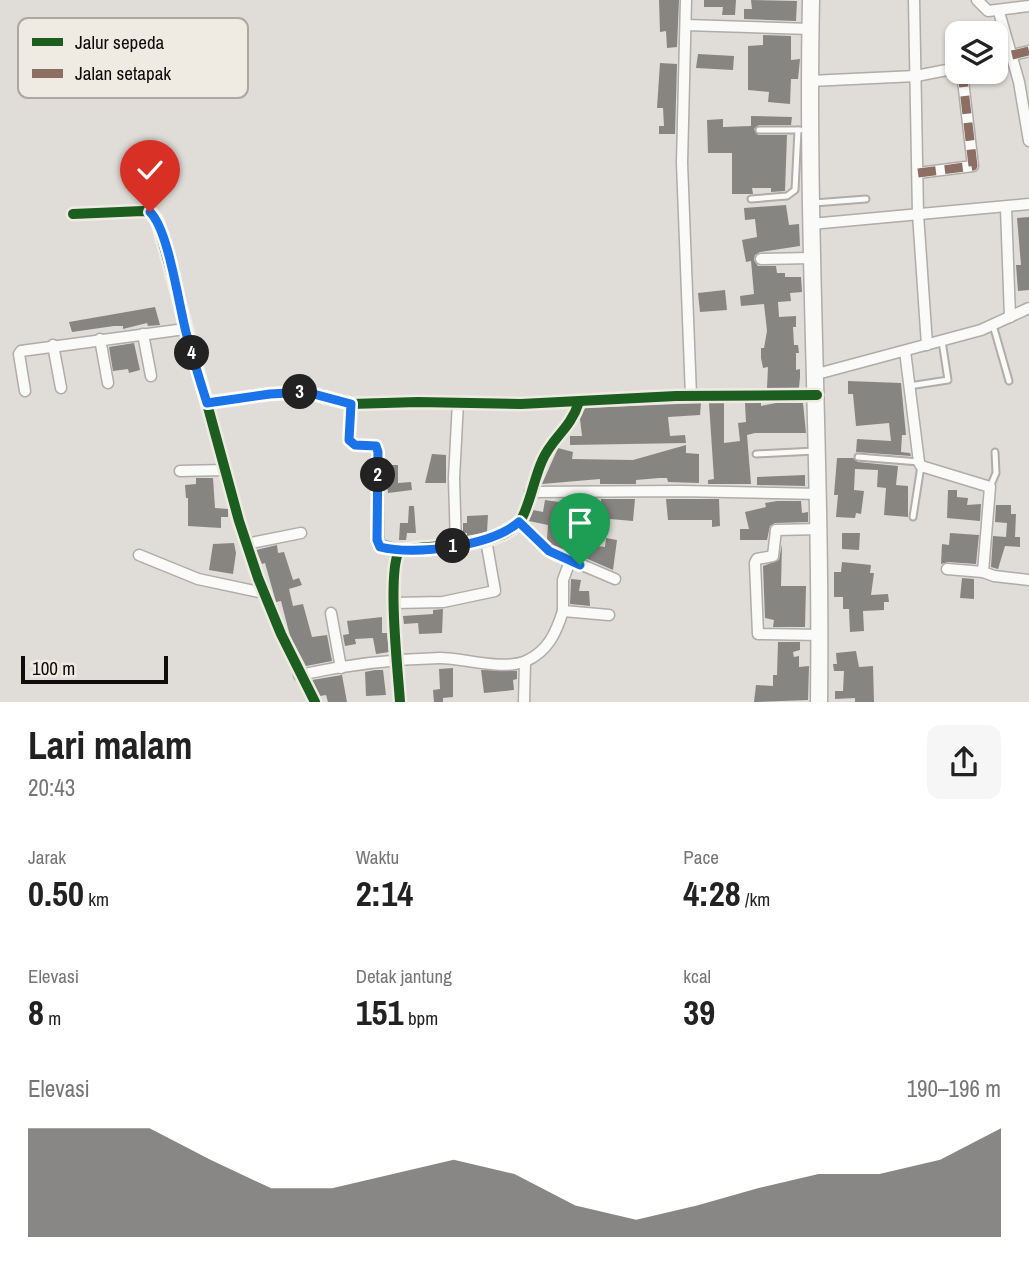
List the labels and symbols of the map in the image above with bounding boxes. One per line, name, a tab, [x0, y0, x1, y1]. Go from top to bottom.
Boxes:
legend	[18, 18, 248, 98]
text: Jalur sepeda	[75, 29, 165, 55]
text: Jalan setapak	[75, 60, 171, 86]
pin	[120, 140, 180, 212]
pin: 4	[174, 336, 210, 370]
pin: 3	[282, 374, 318, 410]
pin: 2	[360, 458, 396, 492]
pin	[550, 493, 610, 565]
pin: 1	[435, 528, 470, 564]
scale bar	[21, 653, 168, 685]

